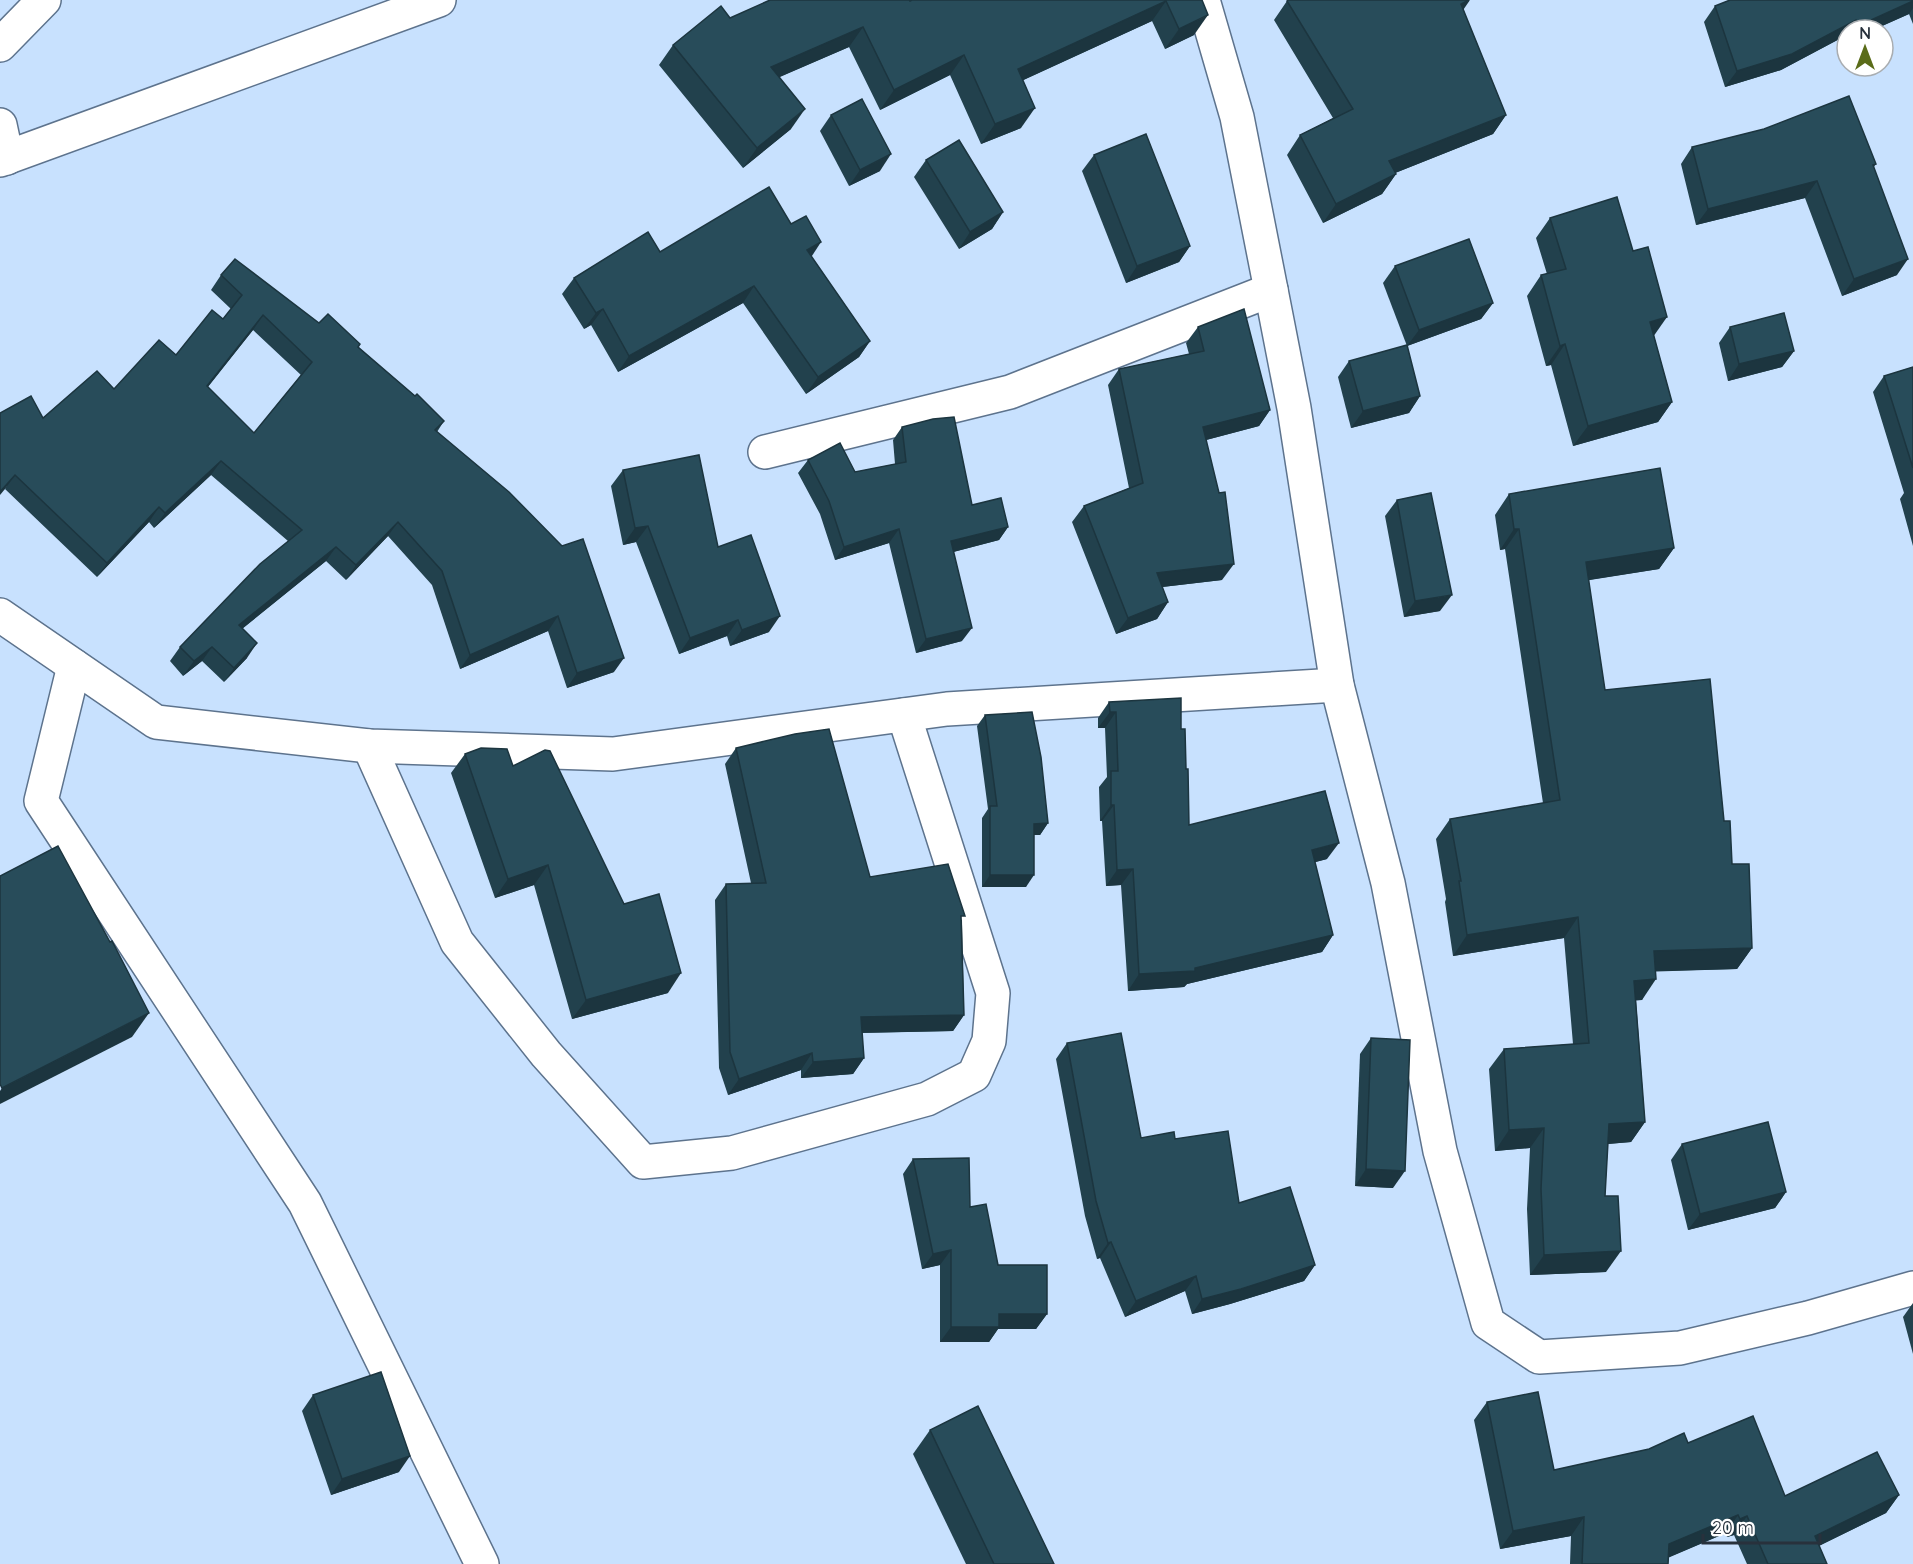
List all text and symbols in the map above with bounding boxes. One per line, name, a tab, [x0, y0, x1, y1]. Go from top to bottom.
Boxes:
north arrow	[1835, 18, 1895, 78]
text: N	[1859, 23, 1871, 43]
scale bar	[1703, 1507, 1820, 1545]
text: 20 m	[1712, 1516, 1754, 1539]

